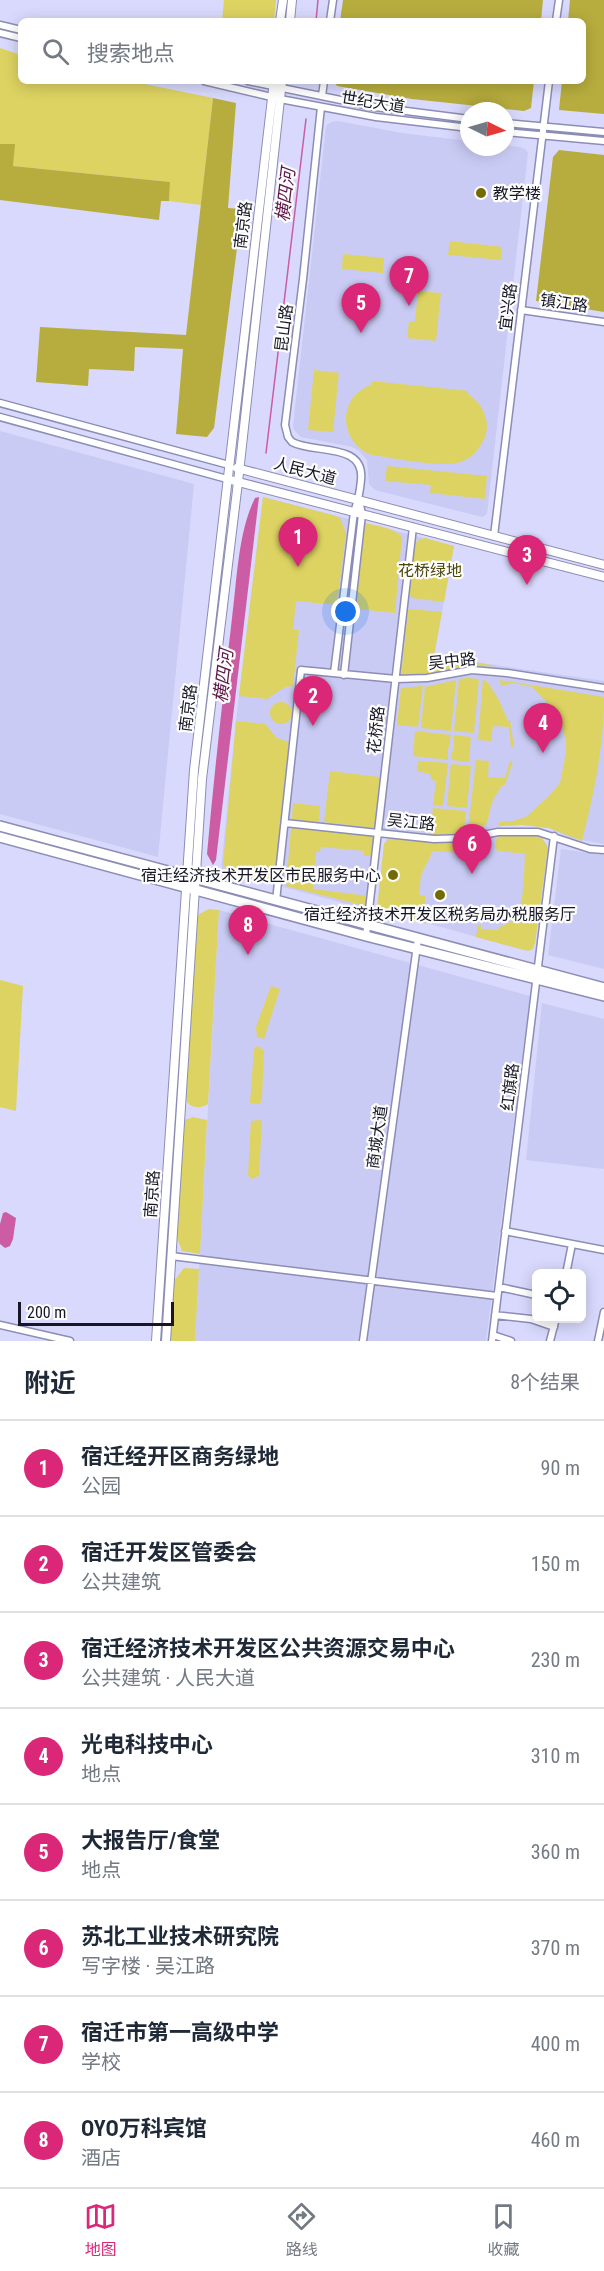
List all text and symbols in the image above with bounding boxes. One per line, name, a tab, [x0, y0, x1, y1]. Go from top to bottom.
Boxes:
search box	[18, 18, 586, 84]
icon: search	[39, 35, 72, 68]
text: 搜索地点	[87, 41, 175, 66]
street label: 世纪大道	[340, 88, 406, 116]
north arrow	[460, 102, 514, 156]
water label: 横四河	[271, 164, 299, 223]
place label: 教学楼	[493, 184, 541, 203]
marker: 教学楼	[474, 186, 488, 200]
street label: 南京路	[231, 200, 255, 250]
pin: 7	[390, 256, 428, 306]
street label: 宜兴路	[496, 282, 520, 332]
pin: 5	[342, 284, 380, 333]
street label: 镇江路	[539, 290, 589, 316]
street label: 昆山路	[272, 303, 296, 353]
street label: 人民大道	[272, 454, 338, 488]
pin: 1	[278, 518, 318, 567]
pin: 3	[508, 536, 546, 585]
park label: 花桥绿地	[398, 561, 462, 580]
your location	[331, 597, 360, 626]
water label: 横四河	[209, 645, 237, 704]
street label: 吴中路	[427, 649, 477, 673]
pin: 2	[294, 676, 332, 726]
street label: 南京路	[176, 683, 200, 733]
pin: 4	[524, 704, 562, 753]
street label: 花桥路	[364, 705, 388, 755]
street label: 吴江路	[386, 810, 436, 834]
pin: 6	[452, 824, 492, 874]
place label: 宿迁经济技术开发区市民服务中心	[141, 866, 381, 885]
marker: 宿迁经济技术开发区市民服务中心	[386, 868, 400, 882]
marker: 宿迁经济技术开发区税务局办税服务厅	[433, 888, 447, 902]
place label: 宿迁经济技术开发区税务局办税服务厅	[304, 905, 576, 924]
pin: 8	[228, 906, 268, 955]
street label: 红旗路	[498, 1062, 522, 1112]
street label: 商城大道	[363, 1104, 391, 1170]
street label: 南京路	[141, 1169, 163, 1219]
map controls	[532, 1269, 586, 1323]
button: locate	[532, 1269, 586, 1323]
scale bar	[18, 1299, 174, 1326]
text: 200 m	[27, 1303, 66, 1322]
text: 附近	[24, 1368, 76, 1398]
text: 8个结果	[510, 1370, 580, 1394]
text: 宿迁经开区商务绿地	[81, 1444, 279, 1469]
text: 1	[38, 1456, 49, 1480]
text: 90 m	[541, 1456, 580, 1480]
text: 公园	[81, 1474, 121, 1498]
text: 宿迁开发区管委会	[81, 1540, 257, 1565]
text: 2	[38, 1552, 49, 1576]
text: 150 m	[531, 1552, 580, 1576]
text: 公共建筑	[81, 1570, 161, 1594]
text: 宿迁经济技术开发区公共资源交易中心	[81, 1636, 455, 1661]
text: 3	[38, 1648, 49, 1672]
text: 230 m	[531, 1648, 580, 1672]
text: 公共建筑 · 人民大道	[81, 1666, 255, 1690]
text: 光电科技中心	[81, 1732, 213, 1757]
text: 4	[38, 1744, 49, 1768]
text: 310 m	[531, 1744, 580, 1768]
text: 地点	[81, 1762, 121, 1786]
text: 大报告厅/食堂	[81, 1828, 220, 1853]
text: 5	[38, 1840, 49, 1864]
text: 360 m	[531, 1840, 580, 1864]
text: 地点	[81, 1858, 121, 1882]
text: 苏北工业技术研究院	[81, 1924, 279, 1949]
text: 6	[38, 1936, 49, 1960]
text: 370 m	[531, 1936, 580, 1960]
text: 写字楼 · 吴江路	[81, 1954, 215, 1978]
text: 宿迁市第一高级中学	[81, 2020, 279, 2045]
text: 7	[38, 2032, 49, 2056]
text: 400 m	[531, 2032, 580, 2056]
text: 学校	[81, 2050, 121, 2074]
text: OYO万科宾馆	[81, 2116, 207, 2141]
text: 8	[38, 2128, 49, 2152]
text: 460 m	[531, 2128, 580, 2152]
text: 酒店	[81, 2146, 121, 2170]
tab: 地图	[84, 2200, 117, 2260]
tab: 路线	[285, 2200, 318, 2260]
tab: 收藏	[487, 2200, 520, 2260]

